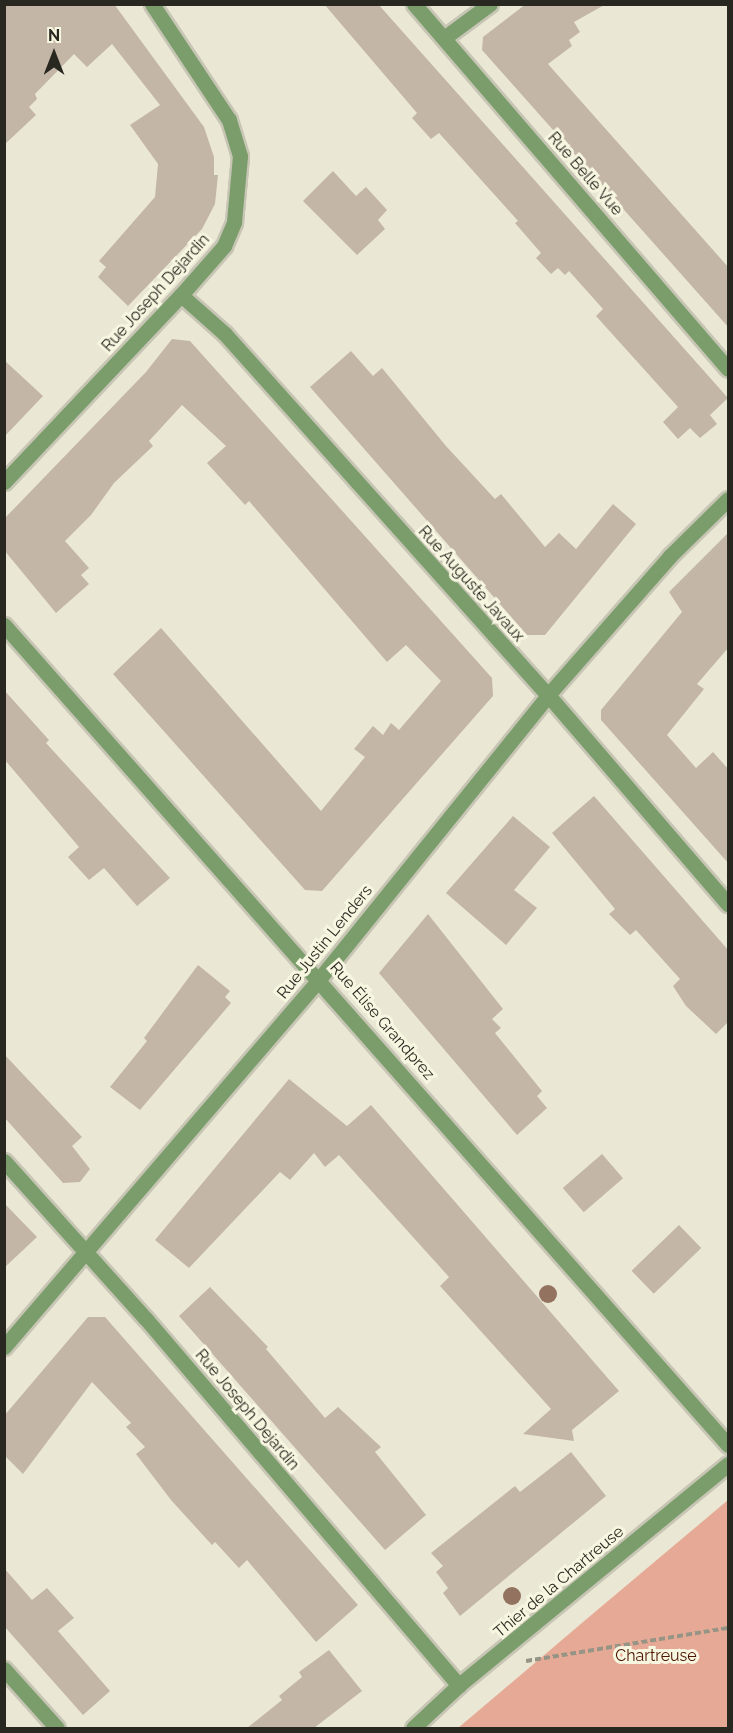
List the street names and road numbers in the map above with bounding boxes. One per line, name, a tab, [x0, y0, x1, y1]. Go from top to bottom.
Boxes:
street label: Rue Belle Vue	[543, 128, 627, 220]
street label: Rue Joseph Dejardin	[98, 230, 214, 356]
street label: Rue Auguste Javaux	[414, 522, 528, 646]
street label: Rue Justin Lenders	[273, 881, 377, 1003]
street label: Rue Élise Grandprez	[326, 958, 438, 1084]
street label: Rue Joseph Dejardin	[191, 1346, 303, 1474]
street label: Thier de la Chartreuse	[490, 1522, 628, 1642]

